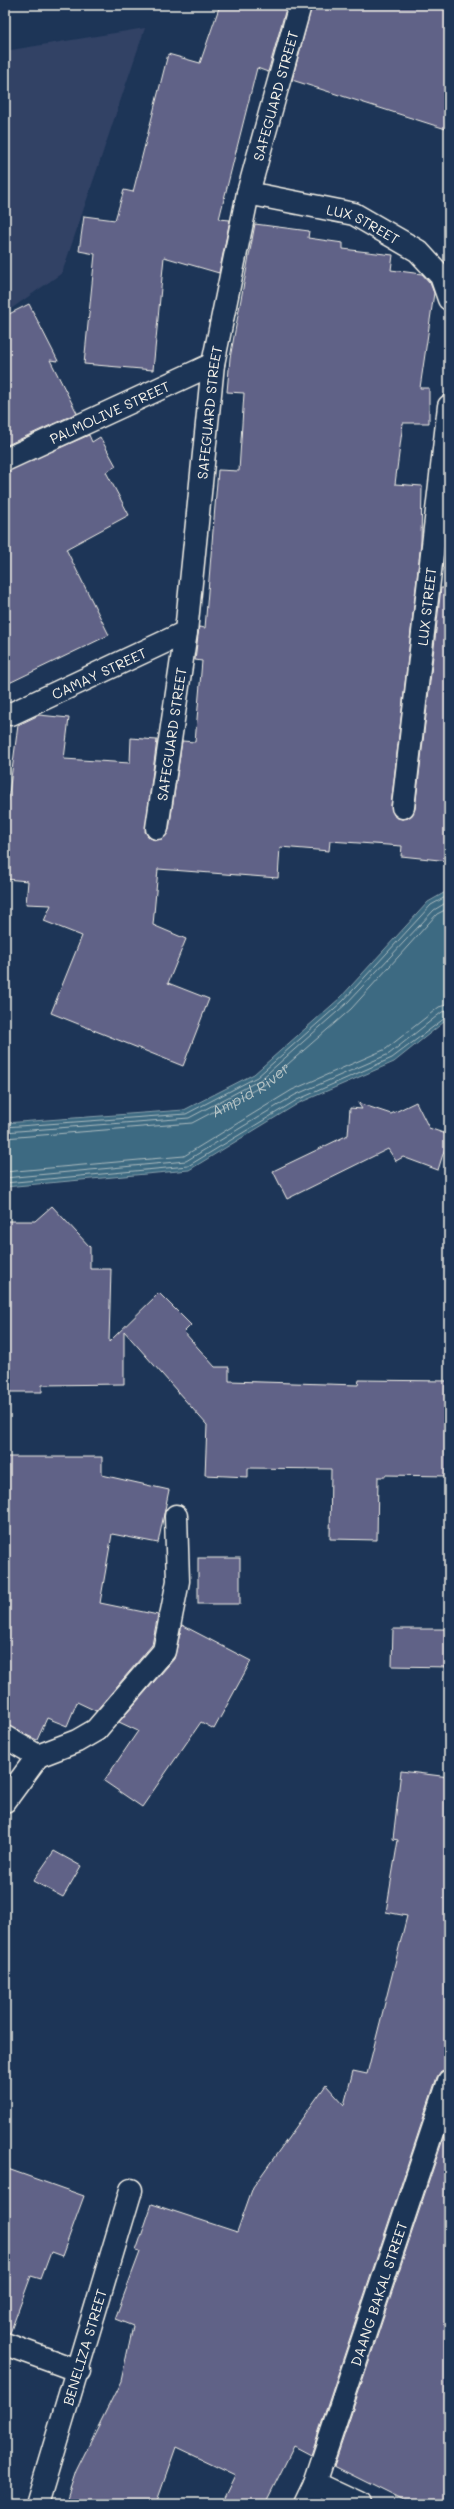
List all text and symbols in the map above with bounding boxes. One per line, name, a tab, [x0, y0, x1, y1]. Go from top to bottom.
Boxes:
street label: SAFEGUARD STREET	[248, 28, 302, 163]
street label: LUX STREET	[325, 199, 403, 248]
street label: SAFEGUARD STREET	[192, 344, 226, 480]
street label: PALMOLIVE STREET	[46, 376, 173, 448]
street label: LUX STREET	[412, 566, 440, 647]
street label: CAMAY STREET	[48, 642, 150, 703]
street label: SAFEGUARD STREET	[152, 666, 190, 802]
water label: Ampid River	[207, 1057, 294, 1121]
street label: DAANG BAKAL STREET	[345, 2219, 411, 2368]
street label: BENELIZA STREET	[58, 2286, 111, 2407]

